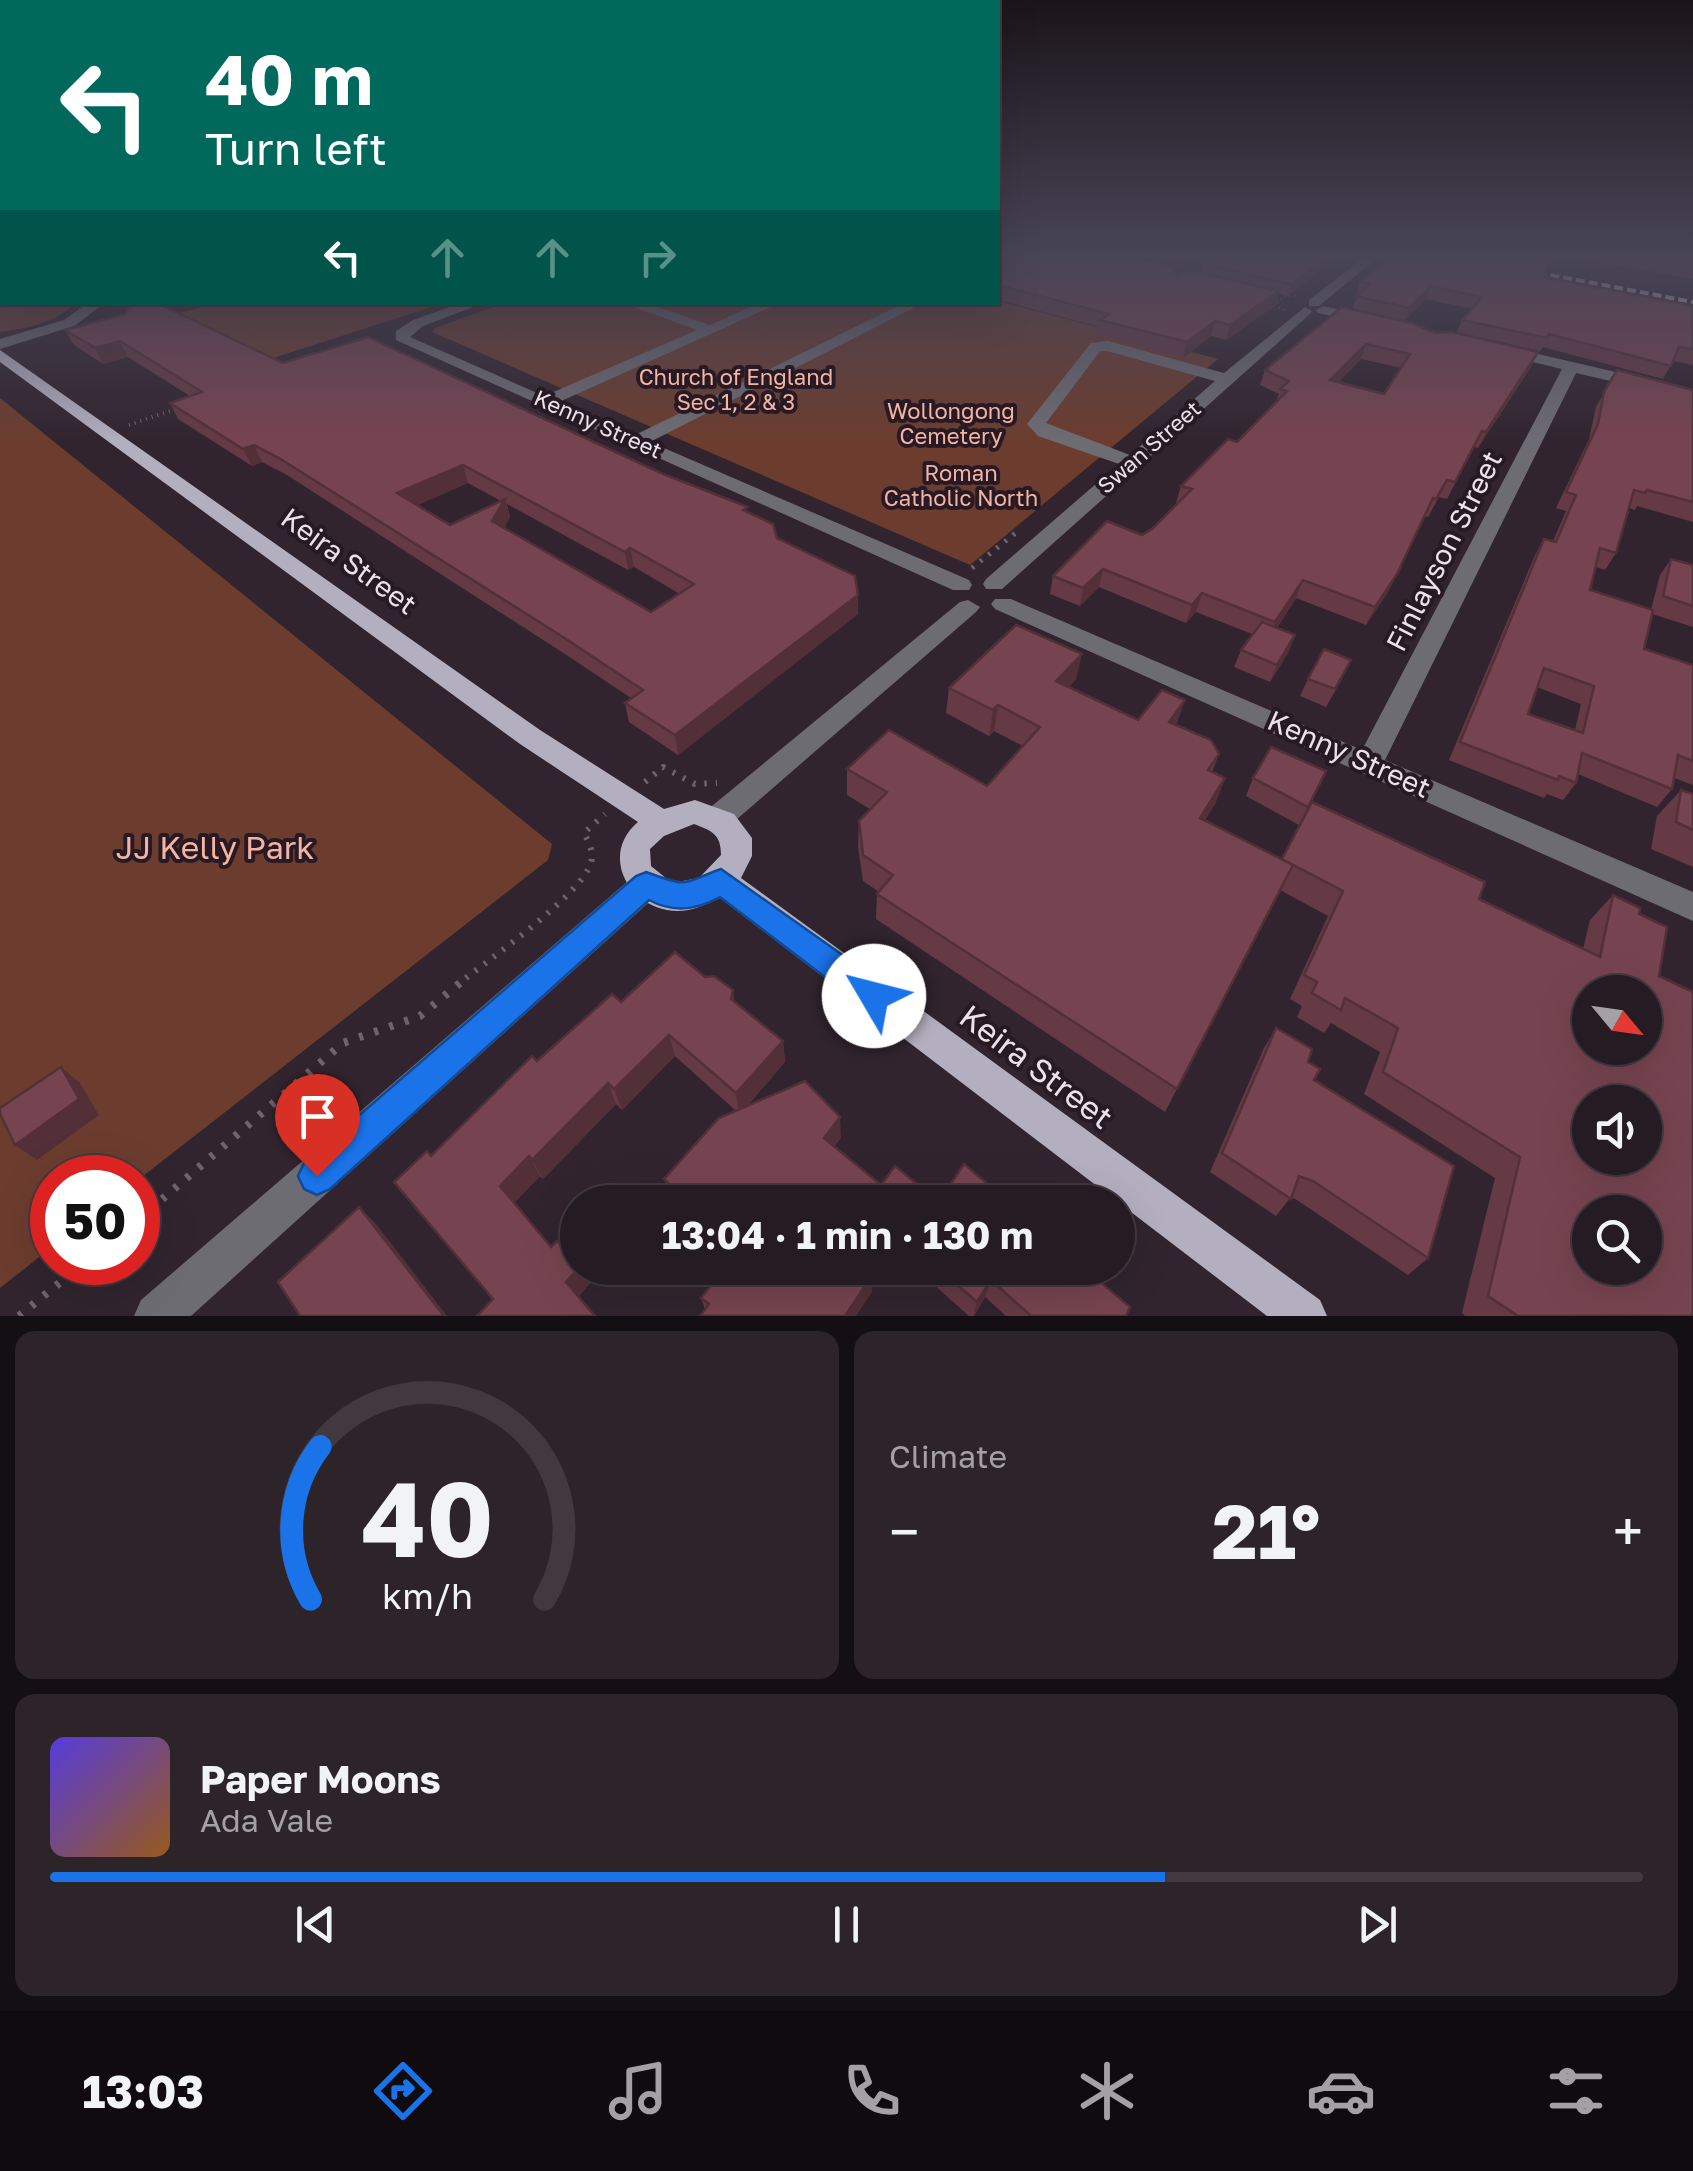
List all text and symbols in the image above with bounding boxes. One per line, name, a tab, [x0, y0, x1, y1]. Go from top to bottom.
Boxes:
text: 40 m	[205, 36, 373, 120]
icon: left	[40, 40, 170, 170]
text: Turn left	[205, 121, 387, 175]
icon: left	[315, 230, 370, 285]
icon: ahead	[420, 230, 475, 285]
icon: ahead	[525, 230, 580, 285]
icon: right	[630, 230, 685, 285]
park label: Church of England Sec 1, 2 & 3	[639, 363, 833, 415]
street label: Kenny Street	[530, 383, 666, 464]
street label: Swan Street	[1092, 395, 1206, 499]
park label: Wollongong Cemetery	[887, 397, 1015, 449]
street label: Finlayson Street	[1379, 445, 1508, 656]
park label: Roman Catholic North	[884, 459, 1038, 511]
street label: Keira Street	[275, 501, 423, 621]
street label: Kenny Street	[1263, 703, 1436, 804]
park label: JJ Kelly Park	[116, 828, 314, 866]
position arrow	[822, 944, 926, 1048]
north arrow	[1572, 975, 1662, 1065]
map controls	[1572, 975, 1662, 1285]
street label: Keira Street	[953, 996, 1121, 1136]
pin	[275, 1074, 360, 1177]
button: sound	[1572, 1085, 1662, 1175]
icon: arrive	[290, 1089, 345, 1144]
speed limit sign: 50	[30, 1155, 160, 1285]
button: search	[1572, 1195, 1662, 1285]
text: 13:04 · 1 min · 130 m	[662, 1212, 1033, 1257]
text: Climate	[889, 1437, 1007, 1475]
text: 40	[361, 1455, 493, 1580]
text: 21°	[1212, 1485, 1320, 1576]
text: −	[889, 1498, 919, 1564]
text: +	[1613, 1498, 1643, 1564]
text: km/h	[382, 1574, 472, 1617]
text: Paper Moons	[200, 1756, 441, 1801]
text: Ada Vale	[200, 1801, 333, 1839]
icon: previous	[288, 1897, 343, 1952]
icon: pause	[819, 1897, 874, 1952]
icon: next	[1350, 1897, 1405, 1952]
icon: directions	[368, 2056, 438, 2126]
icon: music	[603, 2056, 673, 2126]
icon: phone	[837, 2056, 907, 2126]
icon: climate	[1072, 2056, 1142, 2126]
icon: car	[1306, 2056, 1376, 2126]
icon: filters	[1541, 2056, 1611, 2126]
text: 13:03	[82, 2064, 204, 2118]

